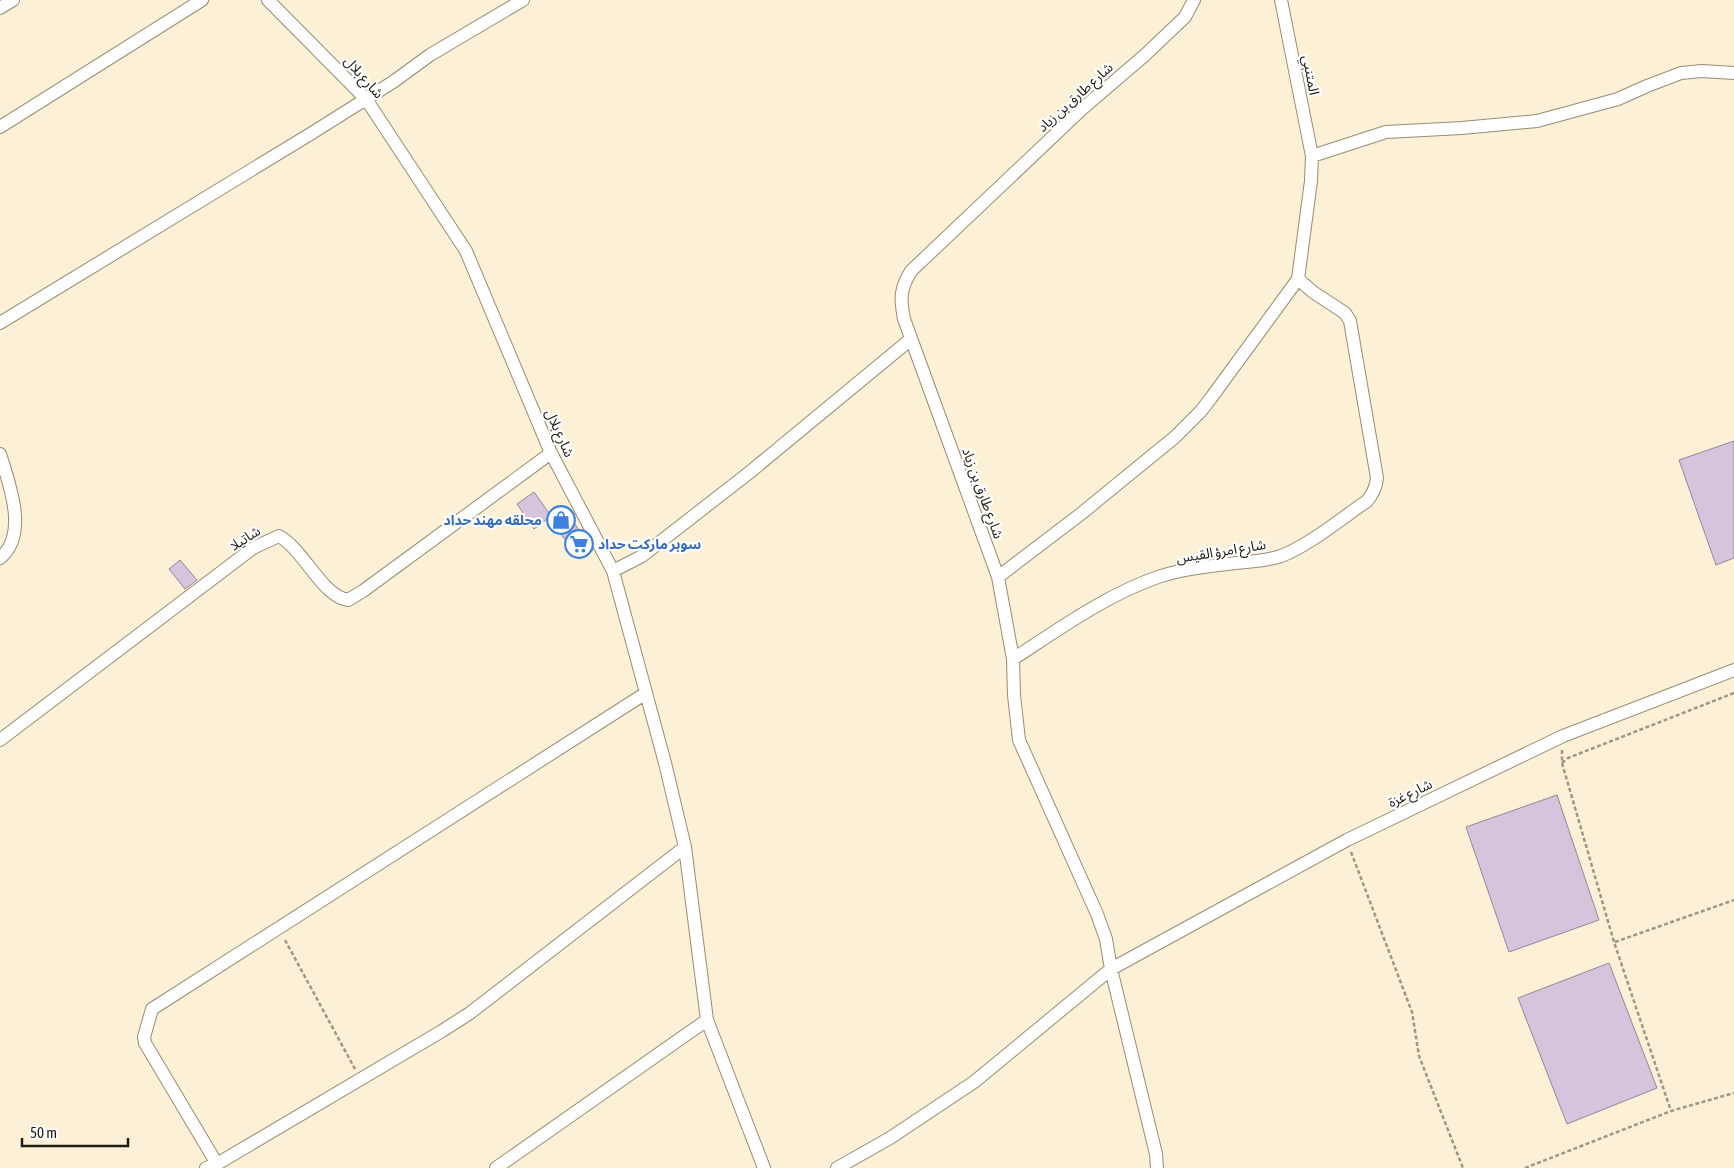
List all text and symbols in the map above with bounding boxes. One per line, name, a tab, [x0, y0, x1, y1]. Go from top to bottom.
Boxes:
street label: شارع بلال	[339, 53, 387, 103]
street label: المتنبي	[1296, 54, 1323, 97]
street label: شارع طارق بن زياد	[1034, 59, 1118, 137]
street label: شارع بلال	[540, 406, 578, 461]
street label: شارع طارق بن زياد	[956, 445, 1007, 542]
shop icon: محلقه مهند حداد	[546, 505, 576, 535]
place label: محلقه مهند حداد	[443, 512, 542, 528]
street label: شاتيلا	[227, 523, 263, 554]
supermarket icon: سوبر ماركت حداد	[564, 529, 594, 559]
place label: سوبر ماركت حداد	[598, 536, 701, 553]
street label: شارع امرؤ القيس	[1175, 536, 1267, 569]
street label: شارع غزة	[1385, 776, 1436, 813]
scale bar	[22, 1116, 129, 1148]
text: 50 m	[30, 1124, 57, 1141]

